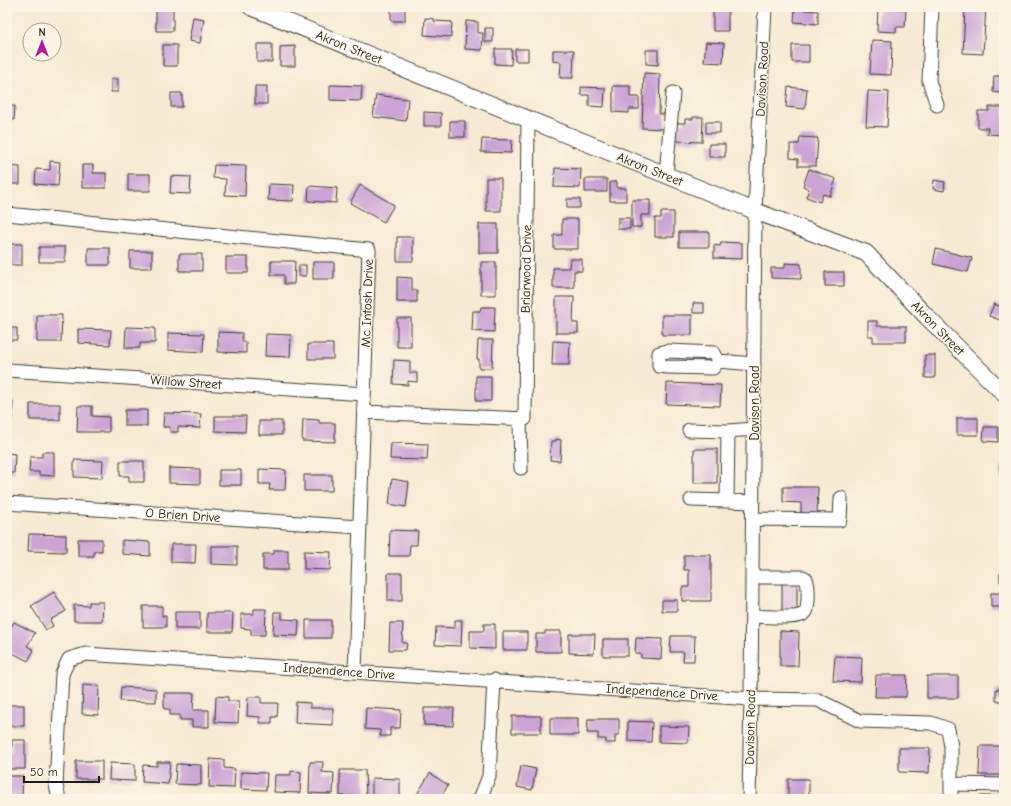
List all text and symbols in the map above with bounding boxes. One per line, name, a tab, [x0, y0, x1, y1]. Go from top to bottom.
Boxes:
north arrow	[22, 22, 62, 62]
text: N	[38, 26, 46, 39]
street label: Akron Street	[314, 27, 385, 67]
street label: Davison Road	[753, 41, 771, 117]
street label: Akron Street	[615, 149, 686, 189]
street label: Briarwood Drive	[518, 224, 534, 313]
street label: Mc Intosh Drive	[358, 258, 376, 348]
street label: Akron Street	[908, 298, 969, 359]
street label: Davison Road	[747, 365, 762, 441]
street label: Willow Street	[150, 372, 223, 392]
street label: O Brien Drive	[145, 505, 221, 525]
street label: Independence Drive	[283, 660, 396, 682]
street label: Independence Drive	[606, 681, 719, 703]
street label: Davison Road	[742, 689, 758, 765]
scale bar	[24, 758, 99, 784]
text: 50 m	[30, 765, 58, 779]

